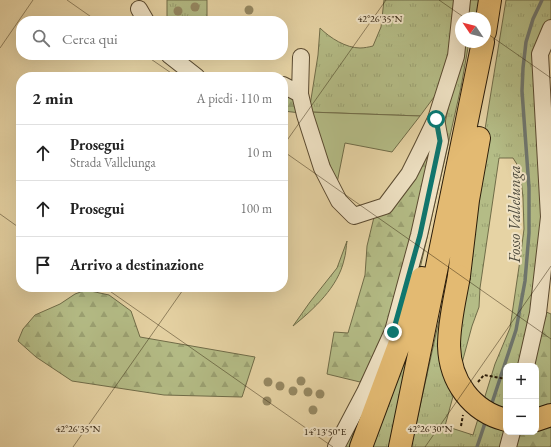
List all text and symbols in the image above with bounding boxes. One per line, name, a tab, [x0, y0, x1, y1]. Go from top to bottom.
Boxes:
text: 42°26'35"N	[358, 12, 403, 25]
north arrow	[455, 12, 491, 48]
search box	[16, 16, 288, 60]
icon: search	[30, 27, 52, 49]
text: Cerca qui	[62, 29, 118, 48]
text: 2 min	[32, 87, 73, 109]
text: A piedi · 110 m	[197, 90, 272, 107]
route start	[427, 110, 445, 128]
text: Prosegui	[70, 135, 125, 154]
icon: ahead	[32, 142, 54, 164]
text: 10 m	[247, 144, 272, 161]
text: Strada Vallelunga	[70, 154, 156, 171]
water label: Fosso Vallelunga	[504, 165, 525, 264]
icon: ahead	[32, 198, 54, 220]
text: Prosegui	[70, 199, 125, 218]
text: 100 m	[241, 200, 272, 217]
icon: arrive	[32, 254, 54, 276]
text: Arrivo a destinazione	[70, 255, 204, 274]
route end	[384, 323, 402, 341]
map controls	[503, 363, 539, 435]
button: +	[503, 363, 539, 399]
button: −	[503, 399, 539, 435]
text: 42°26'35"N	[56, 422, 101, 435]
text: 42°26'30"N	[408, 422, 453, 435]
text: 14°13'50"E	[304, 425, 347, 438]

